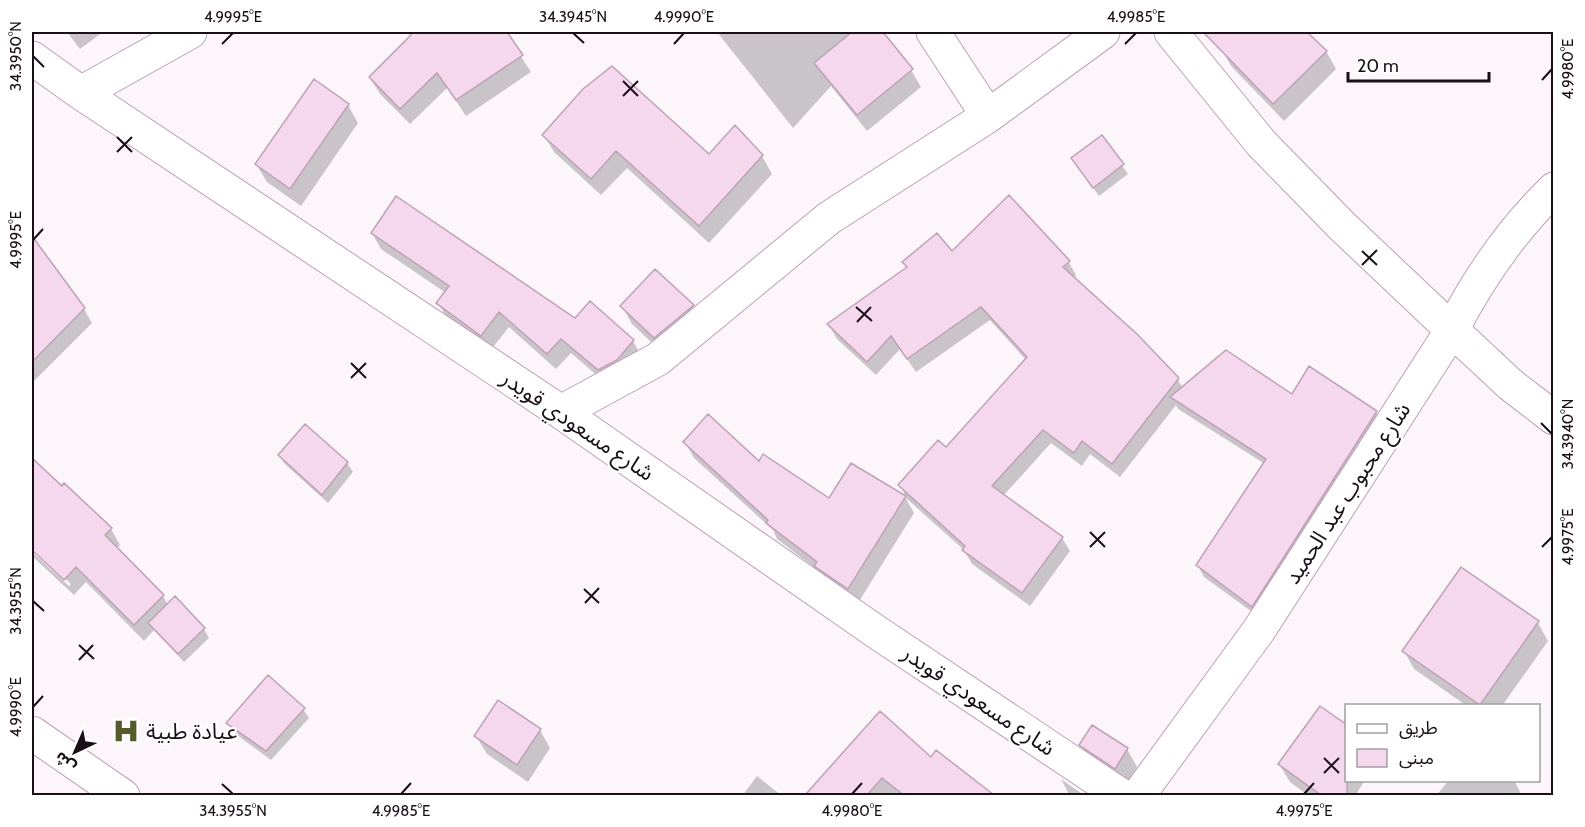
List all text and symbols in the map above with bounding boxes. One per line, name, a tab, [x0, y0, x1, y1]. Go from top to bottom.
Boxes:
text: 4.9995°E	[204, 8, 262, 26]
text: 34.3945°N	[539, 8, 607, 26]
text: 4.9990°E	[654, 8, 714, 26]
text: 4.9985°E	[1107, 8, 1165, 26]
text: 34.3950°N	[7, 21, 25, 91]
text: 4.9980°E	[1559, 39, 1577, 99]
scale bar	[1348, 45, 1489, 83]
text: 20 m	[1357, 55, 1399, 77]
text: 4.9995°E	[7, 211, 25, 269]
street label: شارع مسعودي قويدر	[494, 364, 659, 489]
street label: شارع محبوب عبد الحميد	[1279, 397, 1419, 591]
text: 34.3940°N	[1559, 399, 1577, 469]
text: 4.9975°E	[1559, 509, 1577, 565]
text: 34.3955°N	[7, 567, 25, 635]
street label: شارع مسعودي قويدر	[895, 639, 1060, 764]
text: 4.9990°E	[7, 677, 25, 737]
legend	[1345, 704, 1540, 782]
hospital icon: عيادة طبية	[111, 716, 141, 746]
text: طريق	[1399, 717, 1438, 739]
place label: عيادة طبية	[146, 718, 237, 745]
north arrow	[45, 722, 105, 782]
text: مبنى	[1399, 747, 1434, 769]
text: ش	[50, 748, 79, 777]
text: 34.3955°N	[199, 802, 267, 820]
text: 4.9985°E	[372, 802, 430, 820]
text: 4.9980°E	[822, 802, 882, 820]
text: 4.9975°E	[1276, 802, 1332, 820]

